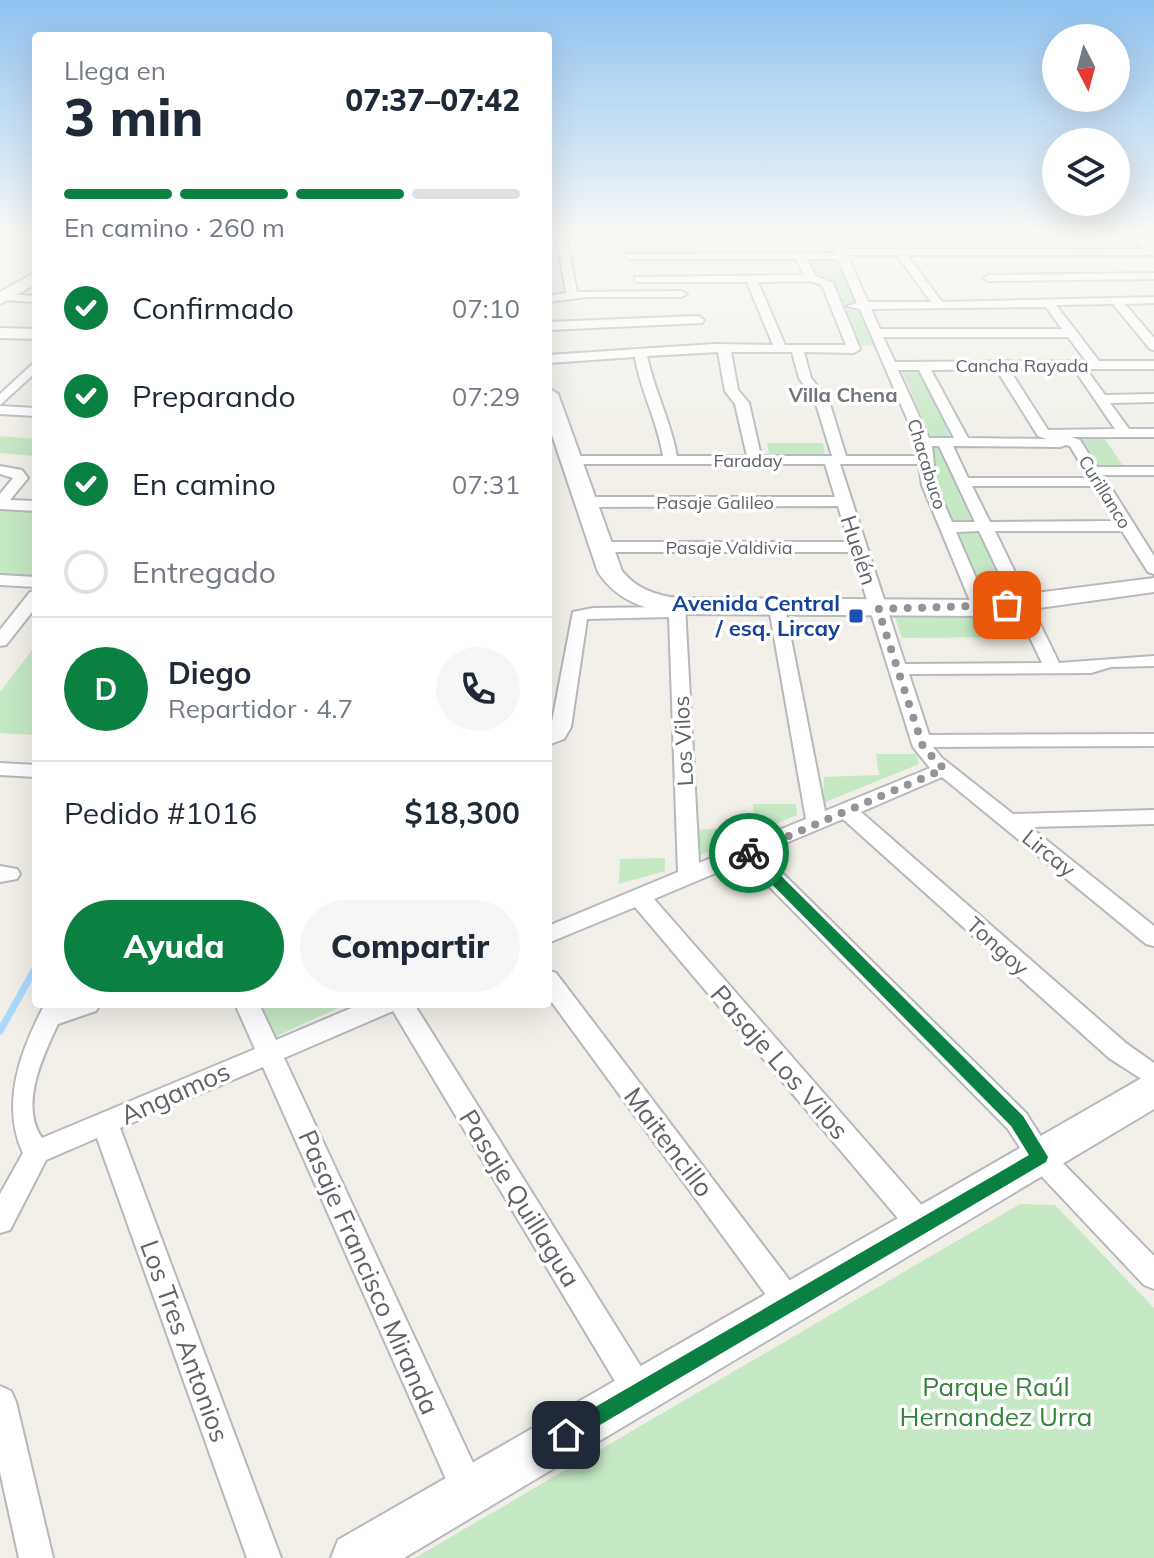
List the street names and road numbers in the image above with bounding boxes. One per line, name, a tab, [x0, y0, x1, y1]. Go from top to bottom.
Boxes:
street label: Cancha Rayada	[955, 354, 1089, 377]
street label: Chacabuco	[902, 416, 952, 512]
street label: Faraday	[714, 449, 783, 472]
street label: Curillanco	[1073, 451, 1137, 533]
street label: Pasaje Galileo	[656, 491, 774, 514]
street label: Huelén	[835, 512, 883, 588]
street label: Pasaje Valdivia	[666, 536, 792, 559]
street label: Los Vilos	[667, 695, 699, 787]
street label: Lircay	[1017, 823, 1082, 883]
street label: Tongoy	[961, 911, 1035, 982]
street label: Pasaje Los Vilos	[704, 978, 856, 1146]
street label: Angamos	[115, 1054, 235, 1132]
street label: Maitencillo	[617, 1081, 721, 1203]
street label: Pasaje Quillagua	[452, 1103, 588, 1293]
street label: Pasaje Francisco Miranda	[291, 1125, 447, 1419]
street label: Los Tres Antonios	[133, 1235, 237, 1447]

